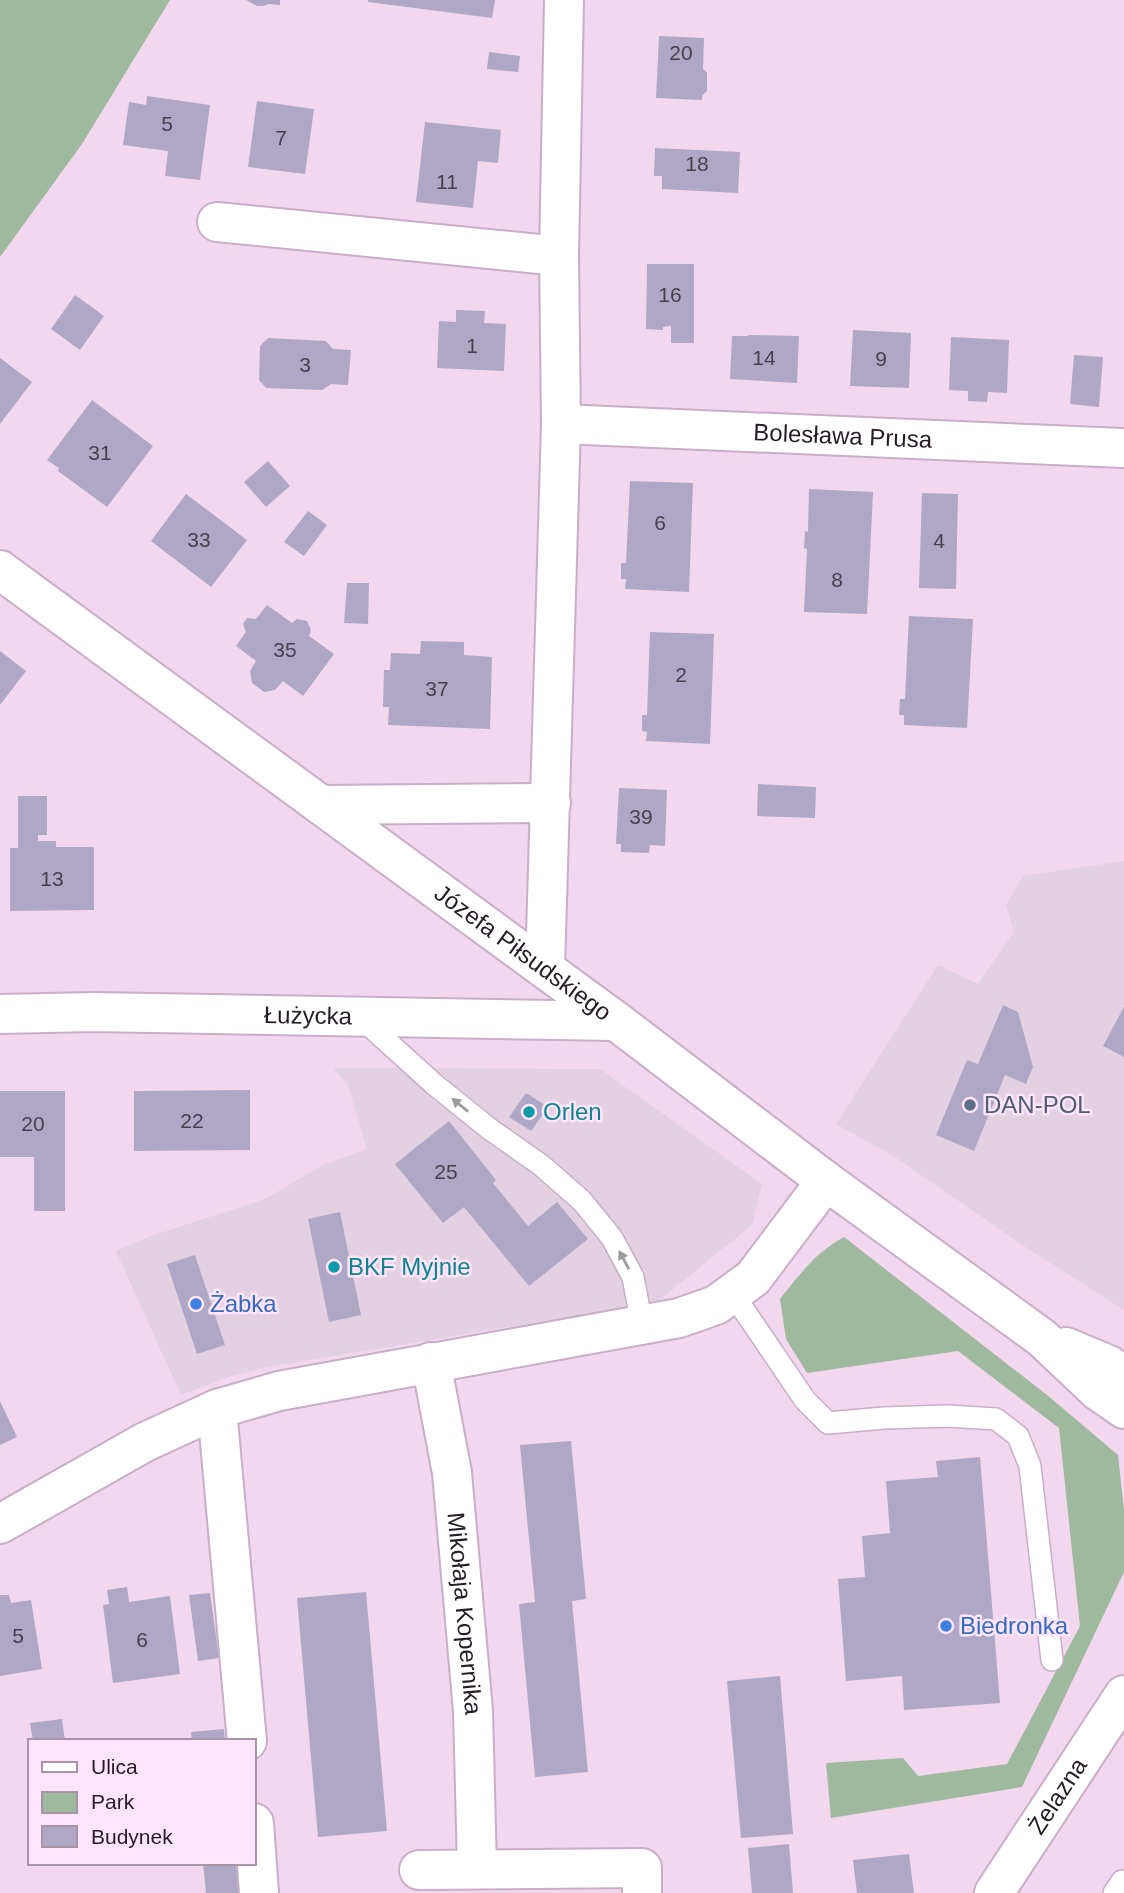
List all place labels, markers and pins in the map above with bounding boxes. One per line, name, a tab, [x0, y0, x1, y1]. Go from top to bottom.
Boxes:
place label: DAN-POL	[984, 1091, 1091, 1118]
marker: DAN-POL	[962, 1097, 978, 1113]
place label: Orlen	[543, 1098, 602, 1125]
marker: Orlen	[521, 1104, 537, 1120]
place label: BKF Myjnie	[348, 1253, 471, 1280]
marker: BKF Myjnie	[326, 1259, 342, 1275]
place label: Żabka	[210, 1290, 277, 1317]
marker: Żabka	[188, 1296, 204, 1312]
place label: Biedronka	[960, 1612, 1069, 1639]
marker: Biedronka	[938, 1618, 954, 1634]

